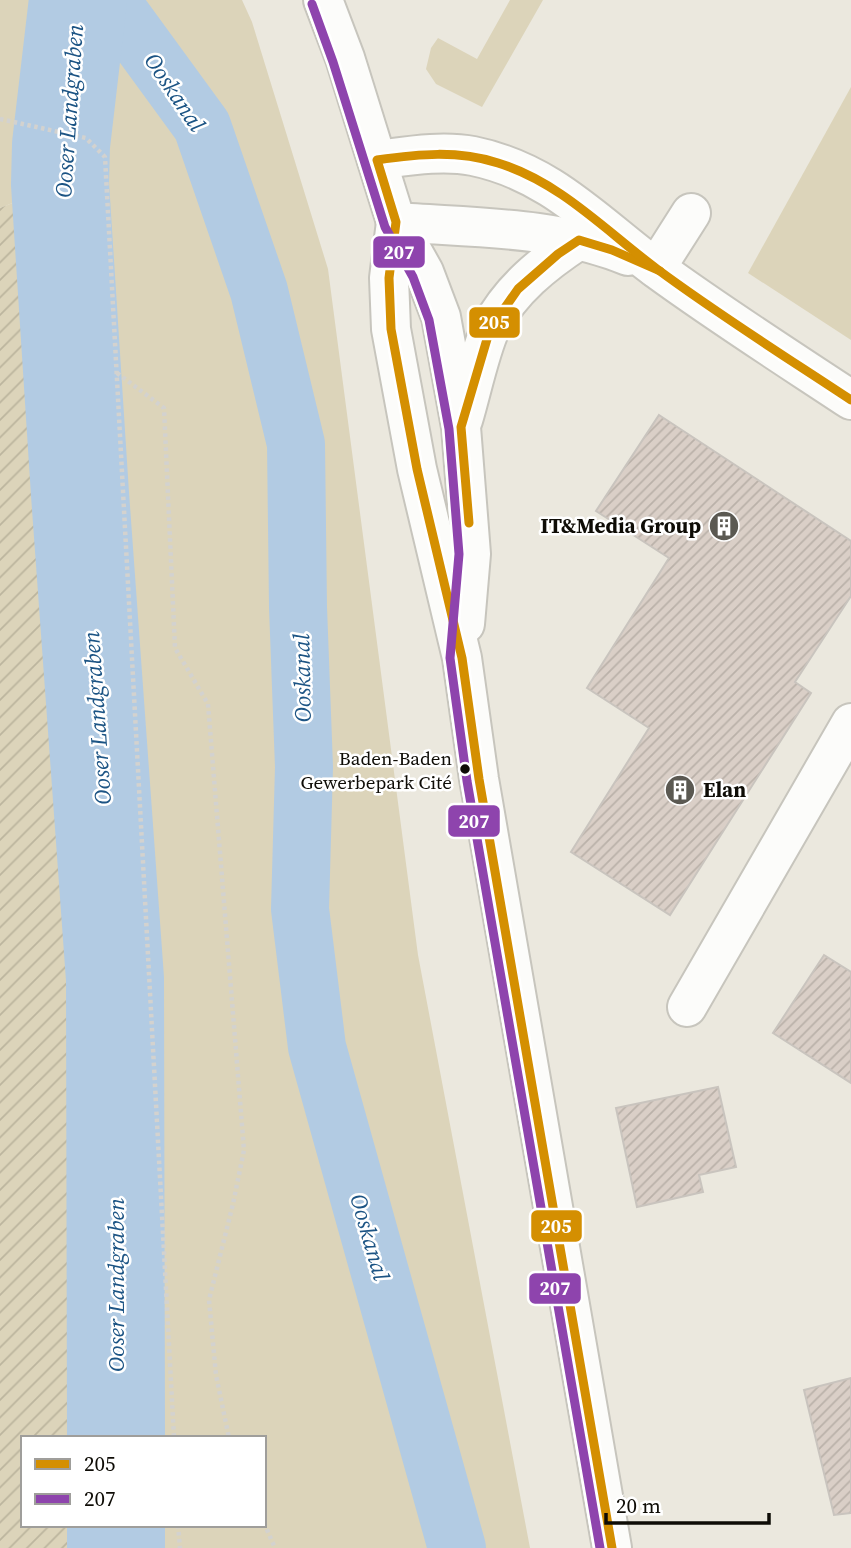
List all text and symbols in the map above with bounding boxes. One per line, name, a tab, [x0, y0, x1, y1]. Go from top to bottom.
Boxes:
water label: Ooser Landgraben	[47, 23, 91, 199]
water label: Ooskanal	[137, 46, 213, 138]
line badge: 207	[372, 235, 426, 269]
text: 207	[384, 239, 414, 265]
line badge: 205	[468, 306, 521, 339]
text: 205	[479, 309, 509, 335]
building icon: IT&Media Group	[707, 509, 741, 543]
place label: IT&Media Group	[541, 511, 701, 540]
water label: Ooser Landgraben	[75, 630, 119, 806]
water label: Ooskanal	[285, 633, 319, 723]
place label: Baden-Baden Gewerbepark Cité	[301, 745, 452, 795]
marker: Baden-Baden Gewerbepark Cité	[458, 762, 472, 776]
building icon: Elan	[663, 773, 697, 807]
place label: Elan	[703, 775, 746, 804]
line badge: 207	[447, 804, 501, 838]
text: 207	[459, 808, 489, 834]
water label: Ooskanal	[342, 1190, 398, 1285]
water label: Ooser Landgraben	[100, 1198, 132, 1372]
line badge: 205	[530, 1209, 583, 1243]
text: 205	[541, 1213, 571, 1239]
line badge: 207	[528, 1272, 582, 1305]
text: 207	[540, 1275, 570, 1301]
legend	[21, 1436, 266, 1527]
text: 205	[84, 1449, 116, 1478]
scale bar	[606, 1482, 769, 1526]
text: 207	[84, 1484, 116, 1513]
text: 20 m	[616, 1491, 661, 1520]

